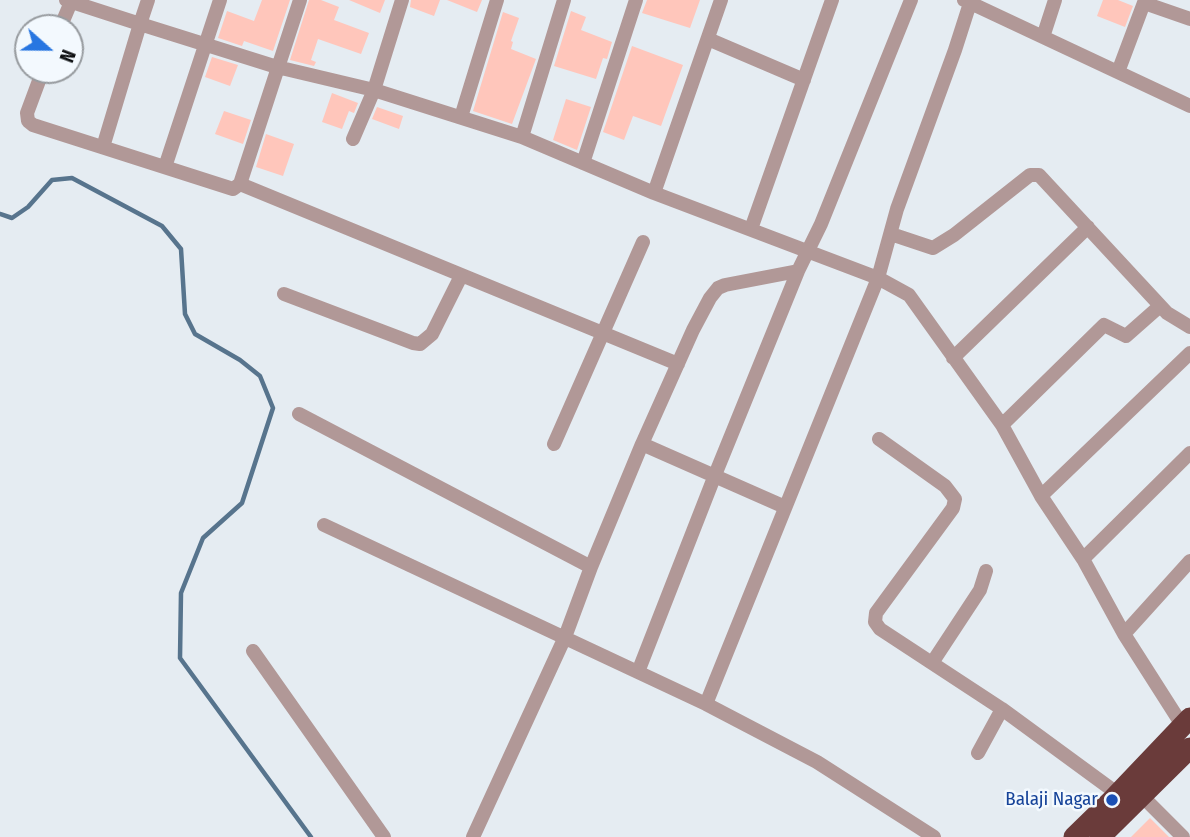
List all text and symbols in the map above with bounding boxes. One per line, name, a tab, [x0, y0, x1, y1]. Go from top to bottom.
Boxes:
north arrow	[14, 14, 84, 84]
text: N	[54, 47, 80, 65]
place label: Balaji Nagar	[1005, 789, 1098, 811]
marker: Balaji Nagar	[1104, 792, 1120, 808]

